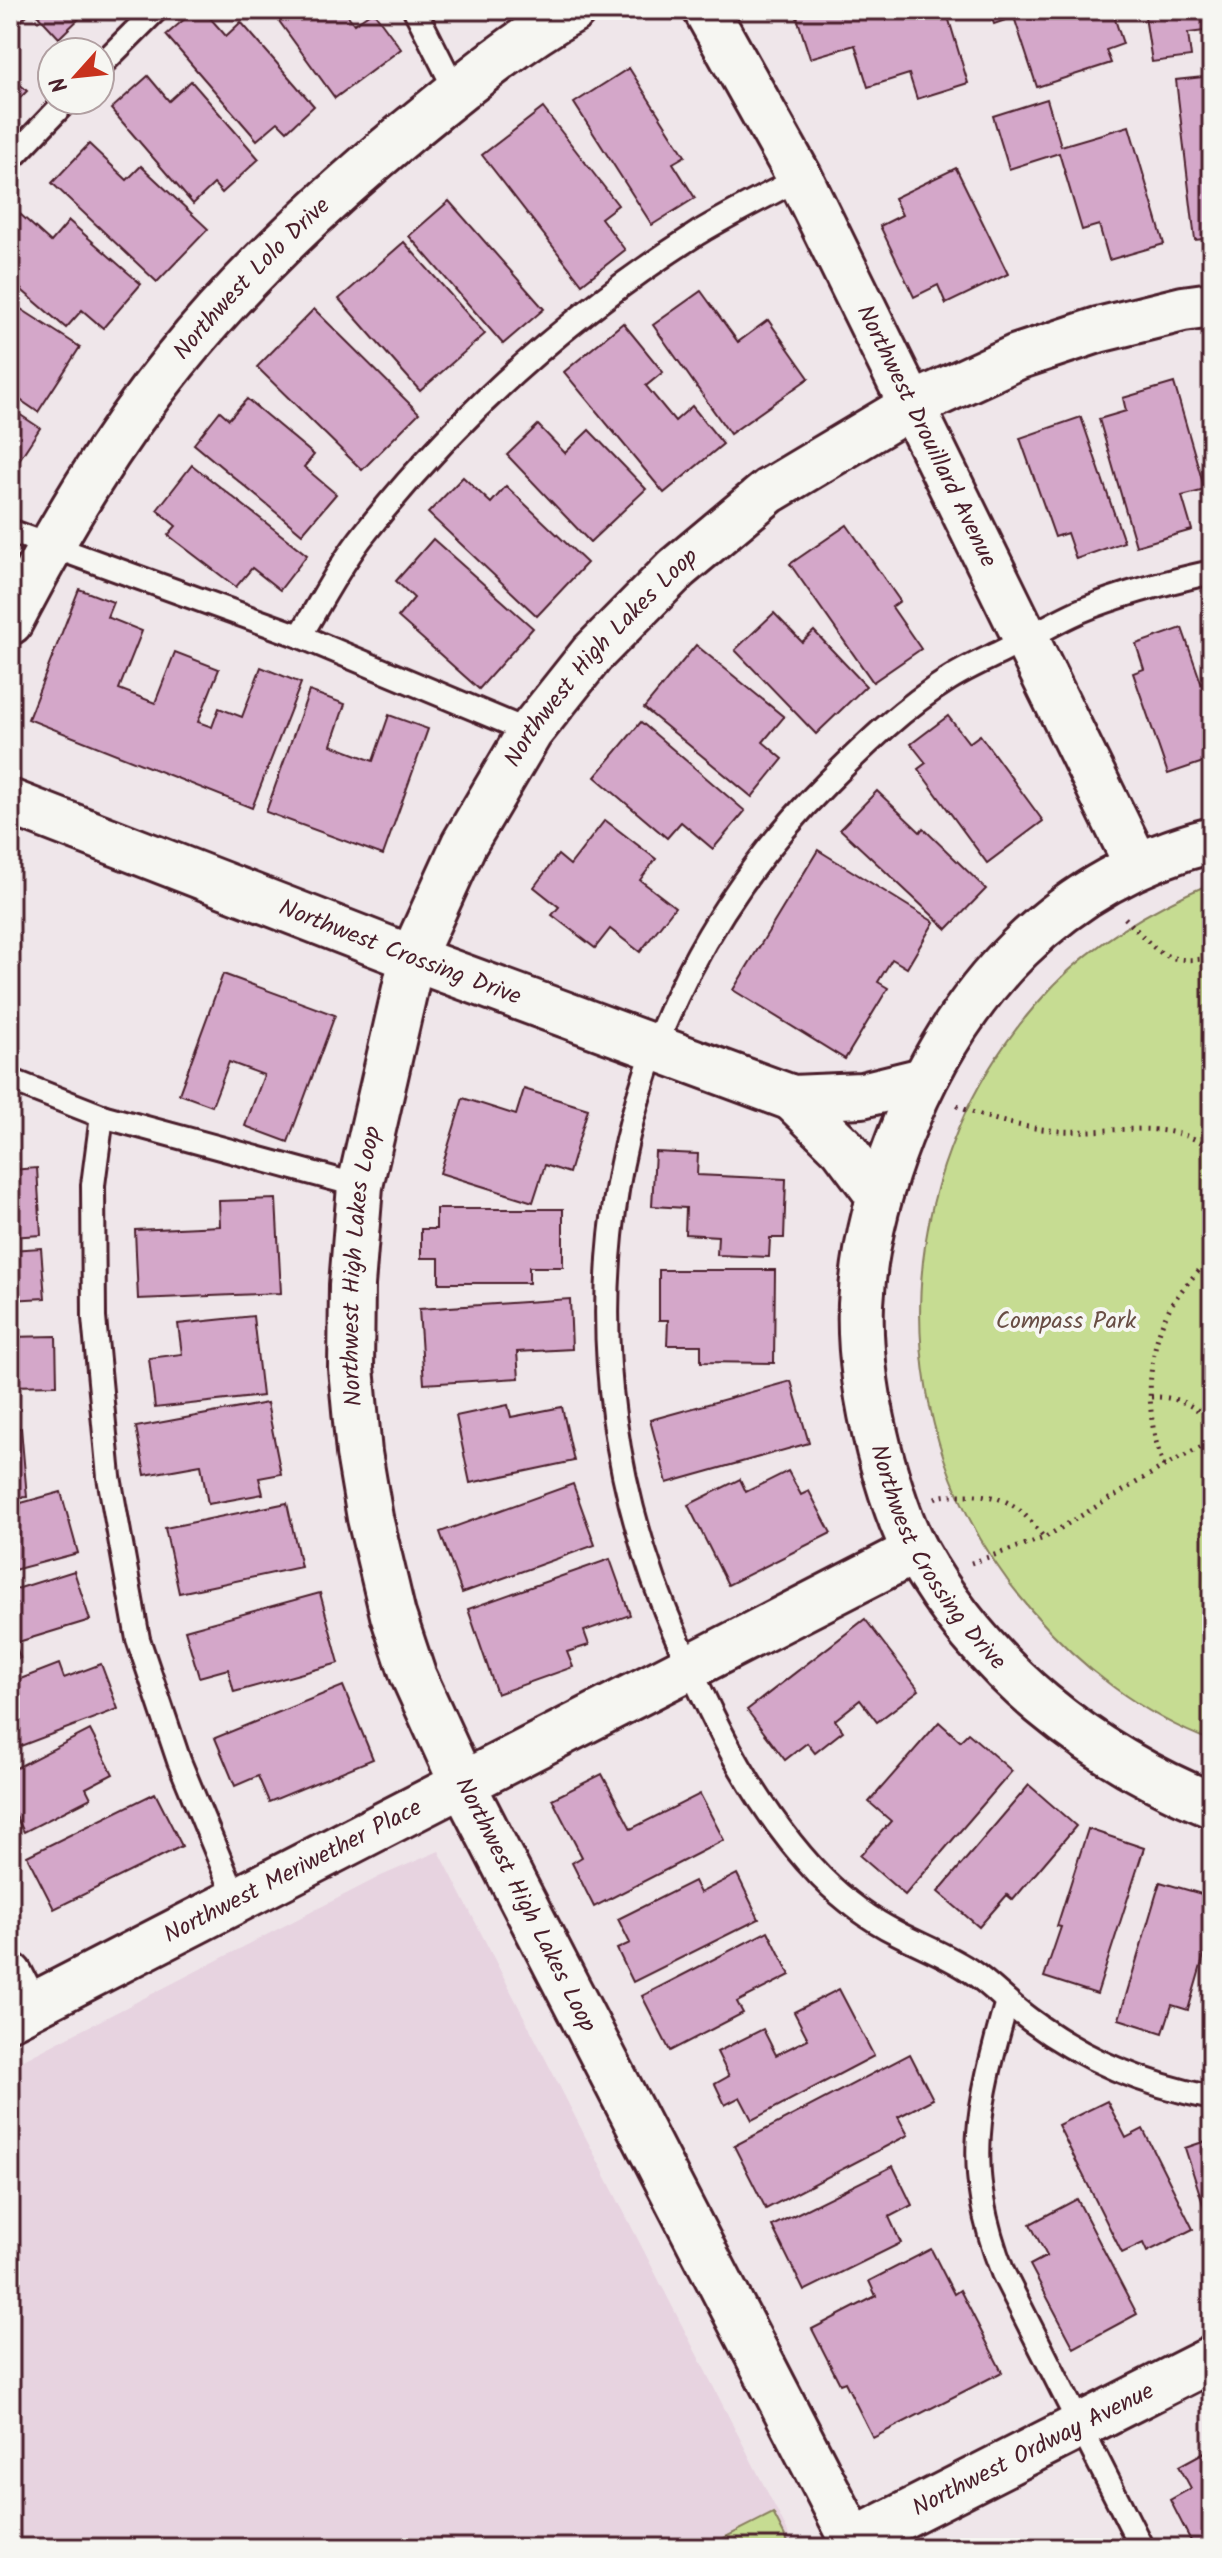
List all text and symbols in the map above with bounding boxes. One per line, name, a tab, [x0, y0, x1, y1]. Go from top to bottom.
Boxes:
north arrow	[36, 36, 116, 116]
text: N	[42, 70, 79, 98]
street label: Northwest Lolo Drive	[164, 188, 340, 369]
street label: Northwest Drouillard Avenue	[846, 298, 1008, 574]
street label: Northwest High Lakes Loop	[494, 538, 708, 775]
street label: Northwest Crossing Drive	[273, 889, 527, 1016]
street label: Northwest High Lakes Loop	[331, 1122, 393, 1408]
park label: Compass Park	[996, 1302, 1137, 1341]
street label: Northwest Crossing Drive	[859, 1440, 1016, 1680]
street label: Northwest High Lakes Loop	[444, 1771, 607, 2040]
street label: Northwest Meriwether Place	[157, 1789, 429, 1954]
street label: Northwest Ordway Avenue	[905, 2372, 1161, 2527]

